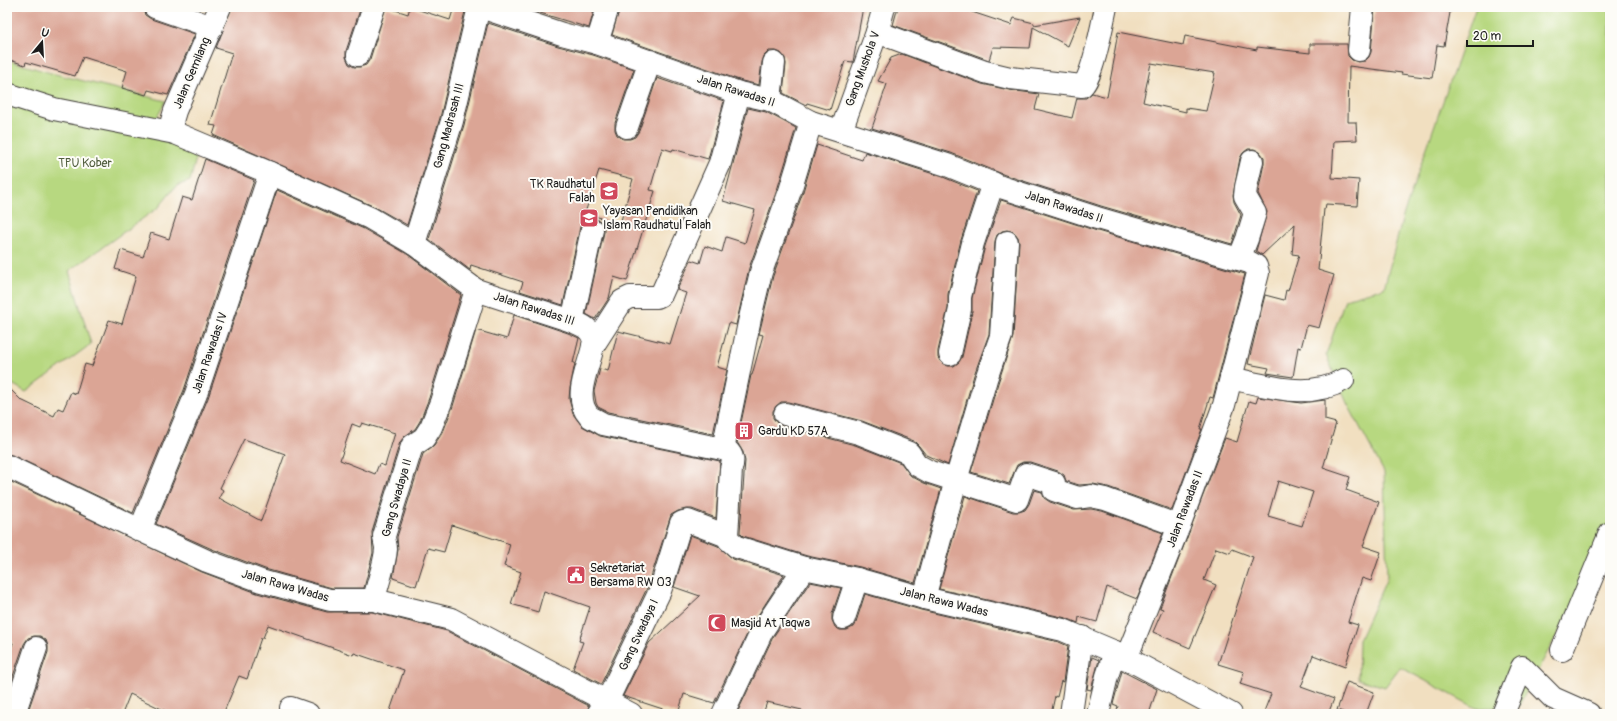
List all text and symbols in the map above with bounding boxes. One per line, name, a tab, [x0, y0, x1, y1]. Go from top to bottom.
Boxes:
north arrow	[22, 22, 62, 62]
scale bar	[1467, 22, 1533, 48]
text: U	[39, 26, 50, 40]
street label: Gang Mushola V	[842, 29, 884, 109]
text: 20 m	[1473, 29, 1502, 44]
street label: Jalan Gemilang	[170, 35, 214, 111]
street label: Jalan Rawadas II	[695, 71, 777, 111]
street label: Gang Madrasah III	[430, 82, 468, 170]
park label: TPU Kober	[58, 156, 113, 171]
place label: TK Raudhatul Falah	[530, 177, 595, 206]
school or university icon: TK Raudhatul Falah	[598, 180, 620, 202]
street label: Jalan Rawadas II	[1023, 187, 1105, 227]
place label: Yayasan Pendidikan Islam Raudhatul Falah	[602, 204, 711, 233]
school or university icon: Yayasan Pendidikan Islam Raudhatul Falah	[578, 207, 600, 229]
street label: Jalan Rawadas III	[491, 289, 577, 329]
street label: Jalan Rawadas IV	[189, 310, 231, 396]
building icon: Gardu KD 57A	[733, 420, 755, 442]
place label: Gardu KD 57A	[758, 424, 828, 439]
street label: Gang Swadaya II	[379, 457, 415, 539]
street label: Jalan Rawadas II	[1163, 468, 1207, 550]
place label: Sekretariat Bersama RW 03	[590, 561, 672, 590]
public building icon: Sekretariat Bersama RW 03	[565, 564, 587, 586]
street label: Jalan Rawa Wadas	[240, 566, 331, 606]
street label: Jalan Rawa Wadas	[898, 584, 990, 620]
street label: Gang Swadaya I	[616, 597, 662, 673]
mosque icon: Masjid At Taqwa	[706, 612, 728, 634]
place label: Masjid At Taqwa	[731, 616, 810, 631]

